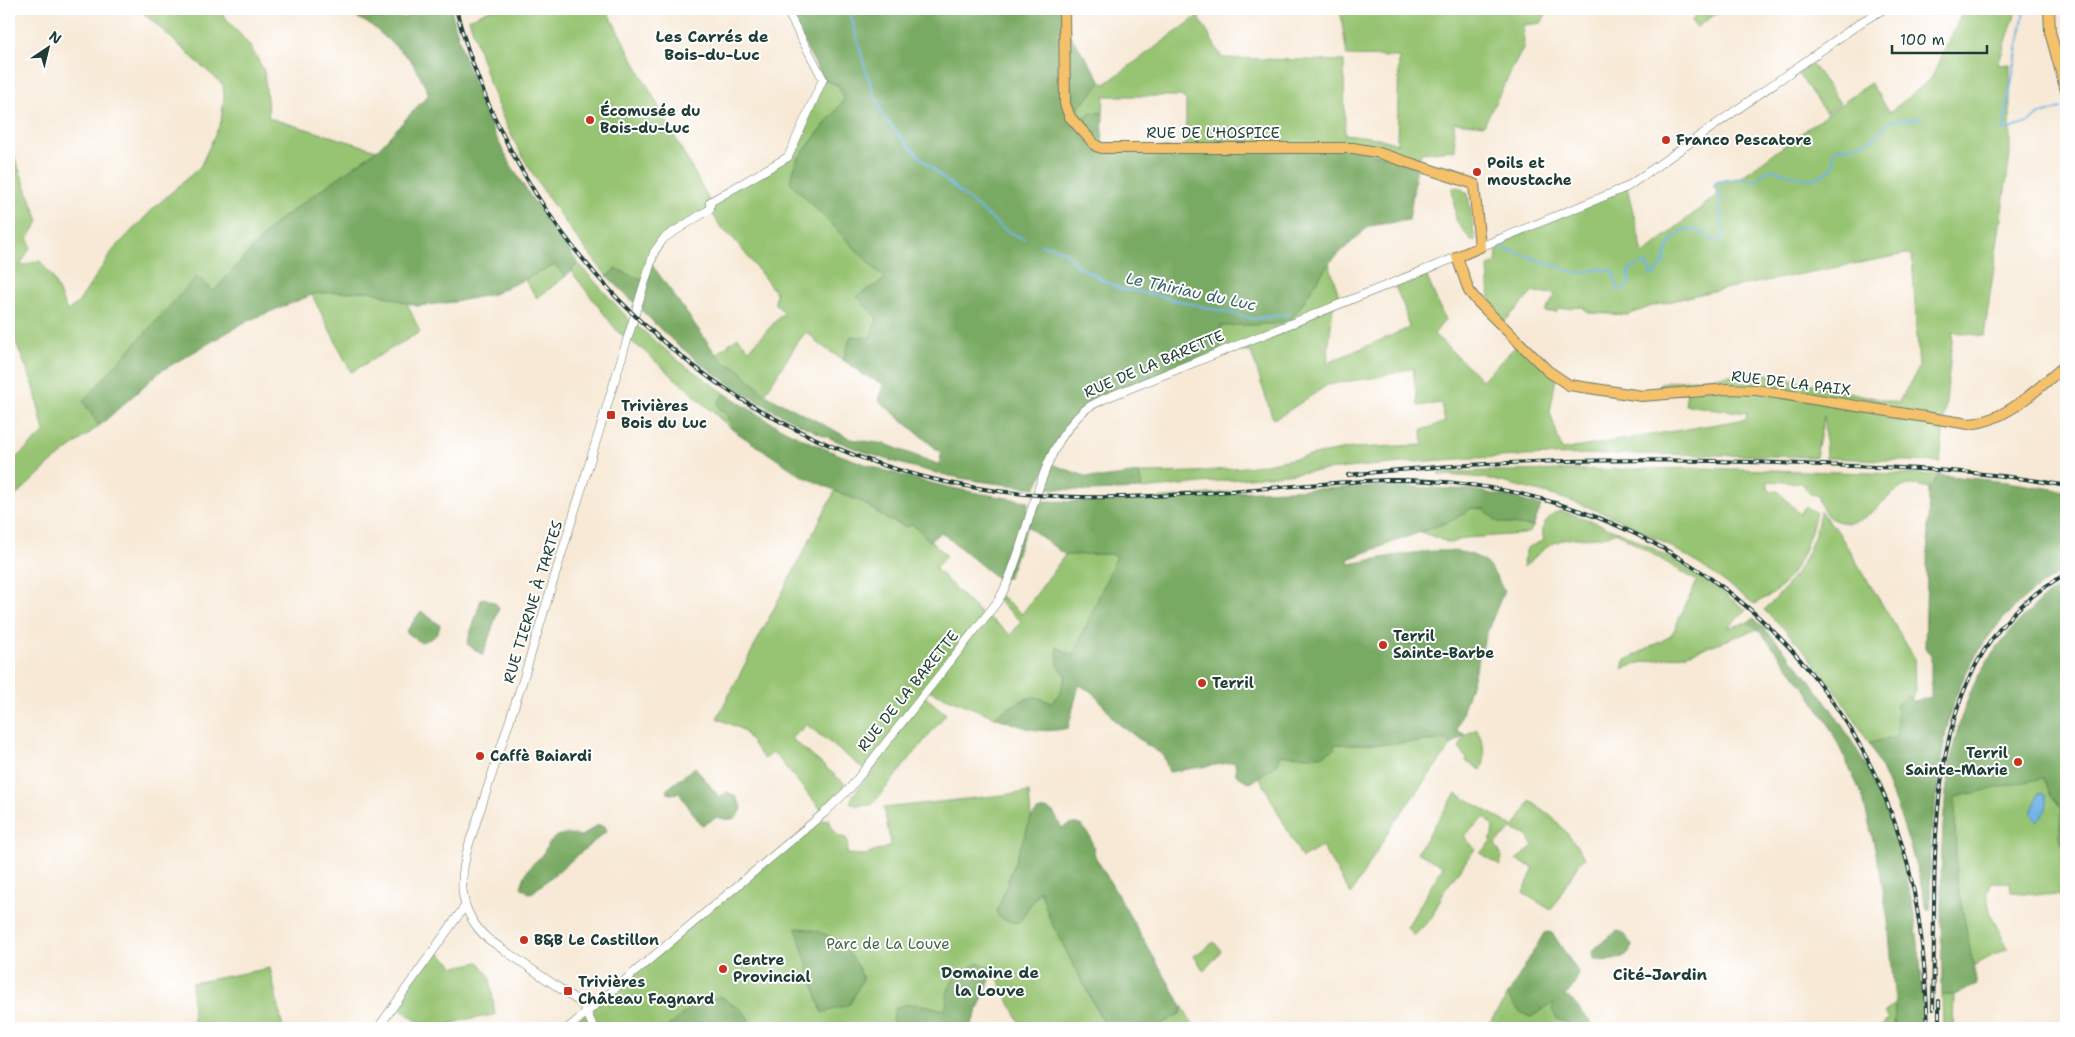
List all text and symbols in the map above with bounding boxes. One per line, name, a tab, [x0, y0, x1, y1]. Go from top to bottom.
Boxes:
north arrow	[22, 22, 72, 72]
scale bar	[1892, 22, 1988, 54]
district label: Les Carrés de Bois-du-Luc	[655, 26, 769, 65]
text: N	[46, 27, 65, 48]
text: 100 m	[1900, 30, 1945, 50]
place label: Écomusée du Bois-du-Luc	[600, 100, 700, 138]
marker: Écomusée du Bois-du-Luc	[584, 114, 596, 126]
street label: RUE DE L'HOSPICE	[1146, 123, 1280, 143]
place label: Franco Pescatore	[1676, 130, 1812, 150]
marker: Franco Pescatore	[1660, 134, 1672, 146]
place label: Poils et moustache	[1487, 153, 1572, 190]
marker: Poils et moustache	[1471, 166, 1483, 178]
water label: Le Thiriau du Luc	[1124, 267, 1258, 316]
street label: RUE DE LA BARETTE	[1081, 325, 1227, 403]
street label: RUE DE LA PAIX	[1730, 366, 1852, 400]
place label: Trivières Bois du Luc	[621, 396, 707, 433]
marker: Trivières Bois du Luc	[605, 409, 617, 421]
street label: RUE TIERNE À TARTES	[498, 518, 567, 686]
street label: RUE DE LA BARETTE	[853, 626, 963, 756]
place label: Terril Sainte-Barbe	[1393, 626, 1494, 663]
marker: Terril Sainte-Barbe	[1377, 639, 1389, 651]
place label: Terril	[1212, 673, 1254, 693]
marker: Terril	[1196, 677, 1208, 689]
place label: Terril Sainte-Marie	[1905, 743, 2008, 780]
place label: Caffè Baiardi	[490, 746, 592, 766]
marker: Caffè Baiardi	[474, 750, 486, 762]
marker: Terril Sainte-Marie	[2012, 756, 2024, 768]
place label: B&B Le Castillon	[534, 930, 659, 950]
marker: B&B Le Castillon	[518, 934, 530, 946]
park label: Parc de La Louve	[826, 934, 950, 954]
place label: Centre Provincial	[733, 950, 811, 987]
district label: Domaine de la Louve	[941, 962, 1039, 1001]
marker: Centre Provincial	[717, 963, 729, 975]
district label: Cité-Jardin	[1613, 964, 1707, 985]
place label: Trivières Château Fagnard	[578, 972, 714, 1009]
marker: Trivières Château Fagnard	[562, 985, 574, 997]

